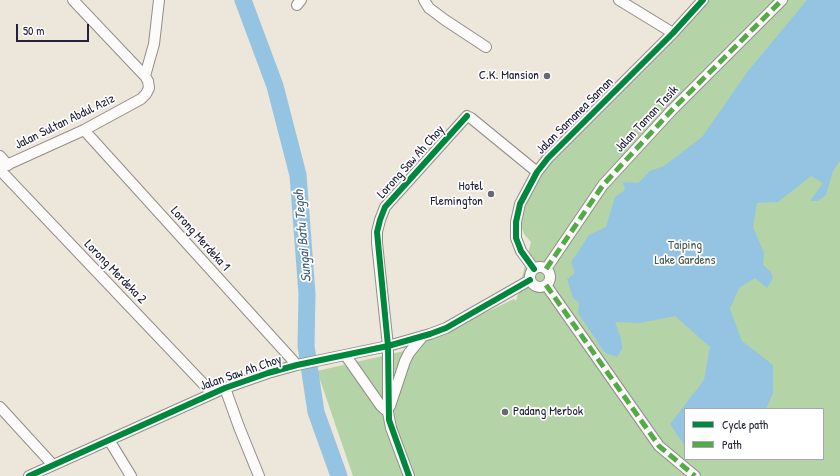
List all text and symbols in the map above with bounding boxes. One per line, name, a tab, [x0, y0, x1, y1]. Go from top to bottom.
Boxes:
scale bar	[18, 16, 91, 42]
text: 50 m	[23, 22, 44, 39]
place label: C.K. Mansion	[479, 68, 539, 84]
marker: C.K. Mansion	[542, 71, 552, 81]
street label: Jalan Samanea Saman	[533, 74, 617, 158]
street label: Jalan Taman Tasik	[612, 82, 682, 156]
street label: Jalan Sultan Abdul Aziz	[13, 91, 117, 153]
street label: Lorong Saw Ah Choy	[374, 122, 448, 202]
place label: Hotel Flemington	[430, 179, 483, 210]
water label: Sungai Batu Tegoh	[291, 189, 315, 283]
marker: Hotel Flemington	[486, 189, 496, 199]
street label: Lorong Merdeka 1	[167, 204, 233, 274]
street label: Lorong Merdeka 2	[81, 237, 149, 307]
park label: Taiping Lake Gardens	[655, 238, 715, 269]
street label: Jalan Saw Ah Choy	[198, 352, 284, 394]
place label: Padang Merbok	[513, 404, 583, 420]
marker: Padang Merbok	[500, 407, 510, 417]
legend	[684, 408, 824, 460]
text: Cycle path	[722, 416, 768, 433]
text: Path	[722, 436, 742, 453]

